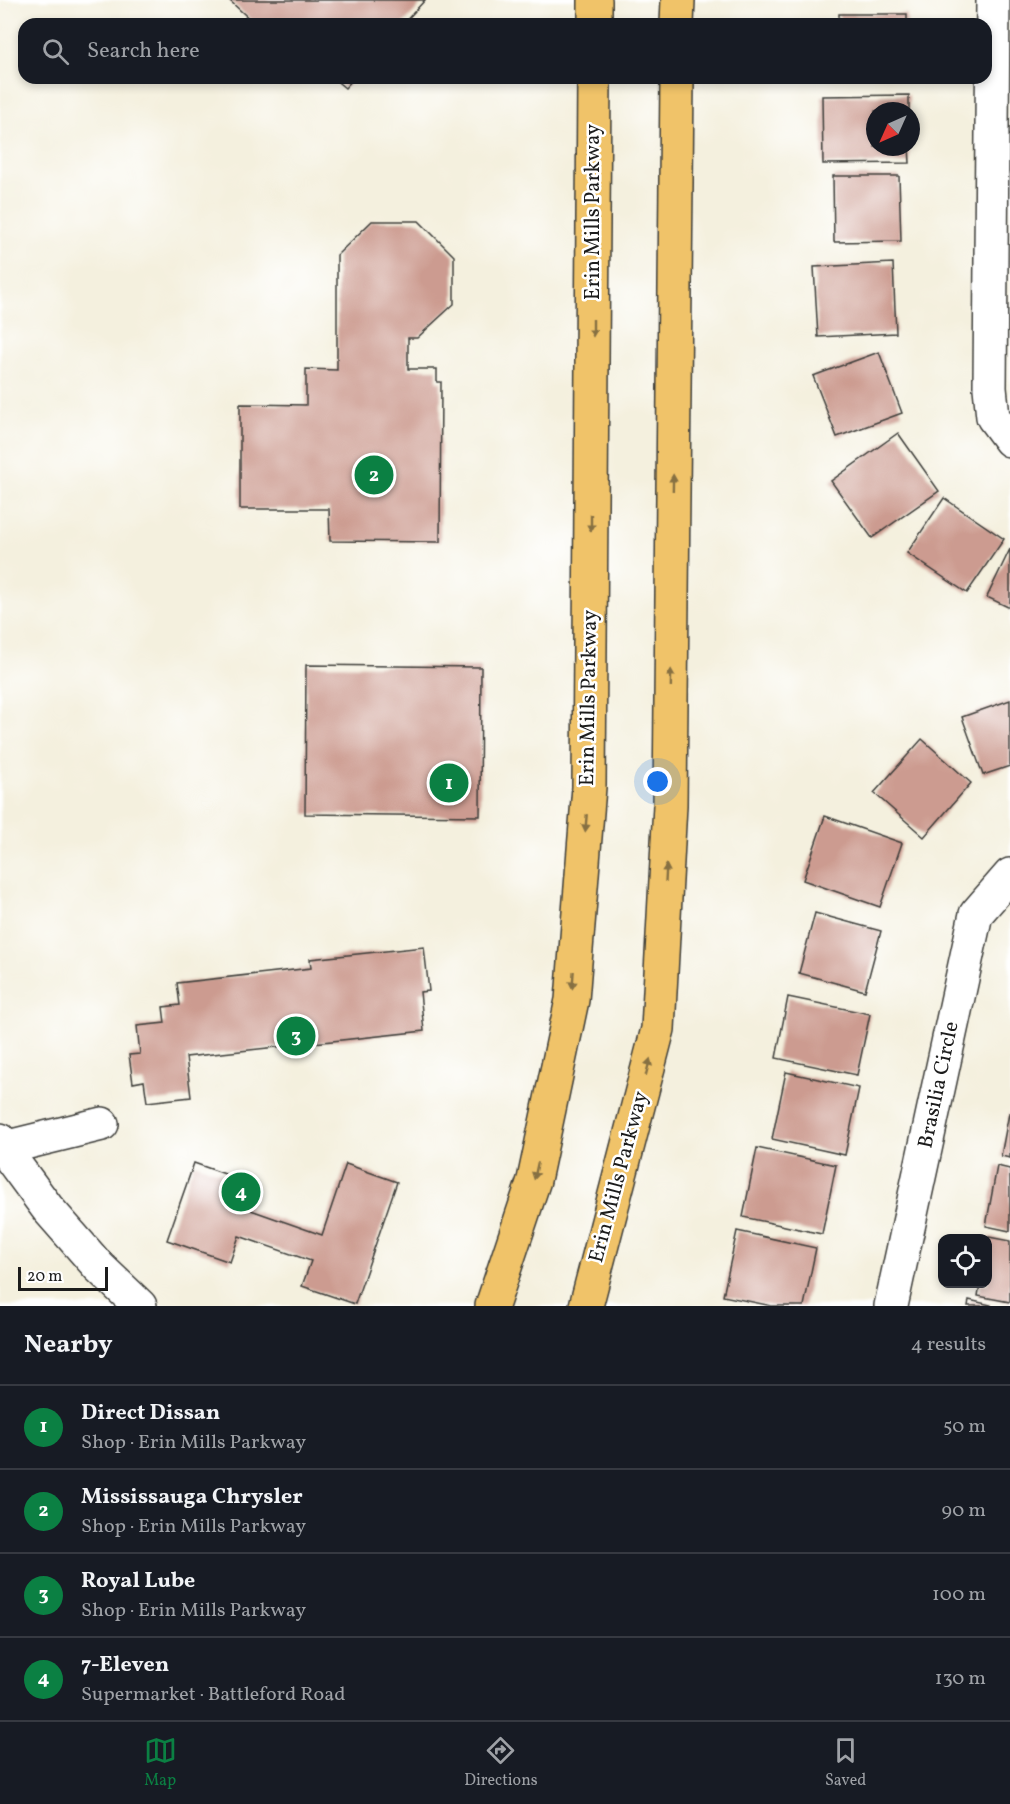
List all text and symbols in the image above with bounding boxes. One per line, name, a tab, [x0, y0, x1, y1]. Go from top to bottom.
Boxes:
search box	[18, 18, 992, 84]
icon: search	[39, 35, 72, 68]
text: Search here	[87, 36, 200, 67]
north arrow	[866, 102, 920, 156]
street label: Erin Mills Parkway	[579, 123, 608, 300]
one-way arrow	[588, 319, 597, 338]
pin: 2	[354, 452, 394, 498]
one-way arrow	[668, 474, 678, 493]
one-way arrow	[586, 514, 596, 533]
street label: Erin Mills Parkway	[573, 609, 605, 786]
one-way arrow	[666, 669, 676, 688]
pin: 1	[430, 760, 468, 806]
your location	[643, 767, 672, 796]
one-way arrow	[581, 813, 591, 832]
one-way arrow	[662, 864, 671, 883]
one-way arrow	[568, 971, 578, 990]
pin: 3	[276, 1014, 316, 1058]
street label: Brasilia Circle	[911, 1019, 967, 1151]
one-way arrow	[644, 1057, 654, 1076]
street label: Erin Mills Parkway	[582, 1087, 656, 1266]
one-way arrow	[531, 1162, 540, 1181]
pin: 4	[222, 1170, 260, 1214]
map controls	[938, 1234, 992, 1288]
button: locate	[938, 1234, 992, 1288]
scale bar	[18, 1264, 108, 1292]
text: 20 m	[27, 1266, 62, 1288]
text: Nearby	[24, 1327, 113, 1363]
text: 4 results	[911, 1331, 986, 1359]
text: Direct Dissan	[81, 1398, 220, 1429]
text: 1	[39, 1413, 48, 1441]
text: 50 m	[943, 1413, 986, 1441]
text: Shop · Erin Mills Parkway	[81, 1429, 306, 1457]
text: Mississauga Chrysler	[81, 1482, 303, 1513]
text: 2	[38, 1497, 49, 1525]
text: 90 m	[942, 1497, 986, 1525]
text: Shop · Erin Mills Parkway	[81, 1513, 306, 1541]
text: Royal Lube	[81, 1566, 195, 1597]
text: 3	[38, 1581, 49, 1609]
text: 100 m	[932, 1581, 986, 1609]
text: Shop · Erin Mills Parkway	[81, 1597, 306, 1625]
text: 7-Eleven	[81, 1650, 169, 1681]
text: 4	[37, 1665, 50, 1693]
text: 130 m	[935, 1665, 986, 1693]
text: Supermarket · Battleford Road	[81, 1681, 345, 1709]
tab: Map	[144, 1734, 177, 1792]
tab: Directions	[464, 1734, 538, 1792]
tab: Saved	[825, 1734, 866, 1792]

